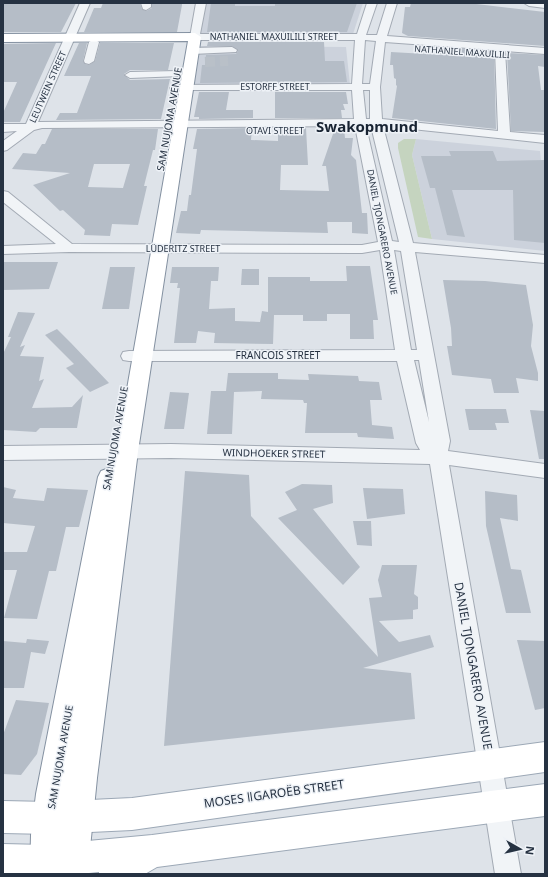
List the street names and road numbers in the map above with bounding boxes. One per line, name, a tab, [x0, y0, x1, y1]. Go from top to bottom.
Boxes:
street label: NATHANIEL MAXUILILI STREET	[210, 30, 338, 43]
street label: NATHANIEL MAXUILILI	[414, 42, 510, 61]
street label: LEUTWEIN STREET	[26, 49, 69, 125]
street label: SAM NUJOMA AVENUE	[153, 66, 185, 172]
street label: ESTORFF STREET	[240, 80, 310, 93]
street label: OTAVI STREET	[246, 124, 304, 137]
street label: DANIEL TJONGARERO AVENUE	[364, 168, 401, 296]
street label: LÜDERITZ STREET	[146, 242, 220, 255]
street label: FRANCOIS STREET	[236, 348, 321, 362]
street label: SAM NUJOMA AVENUE	[99, 385, 131, 491]
street label: WINDHOEKER STREET	[222, 445, 326, 461]
street label: DANIEL TJONGARERO AVENUE	[450, 581, 497, 751]
street label: SAM NUJOMA AVENUE	[44, 704, 76, 810]
street label: MOSES ǁGAROËB STREET	[203, 775, 345, 812]

